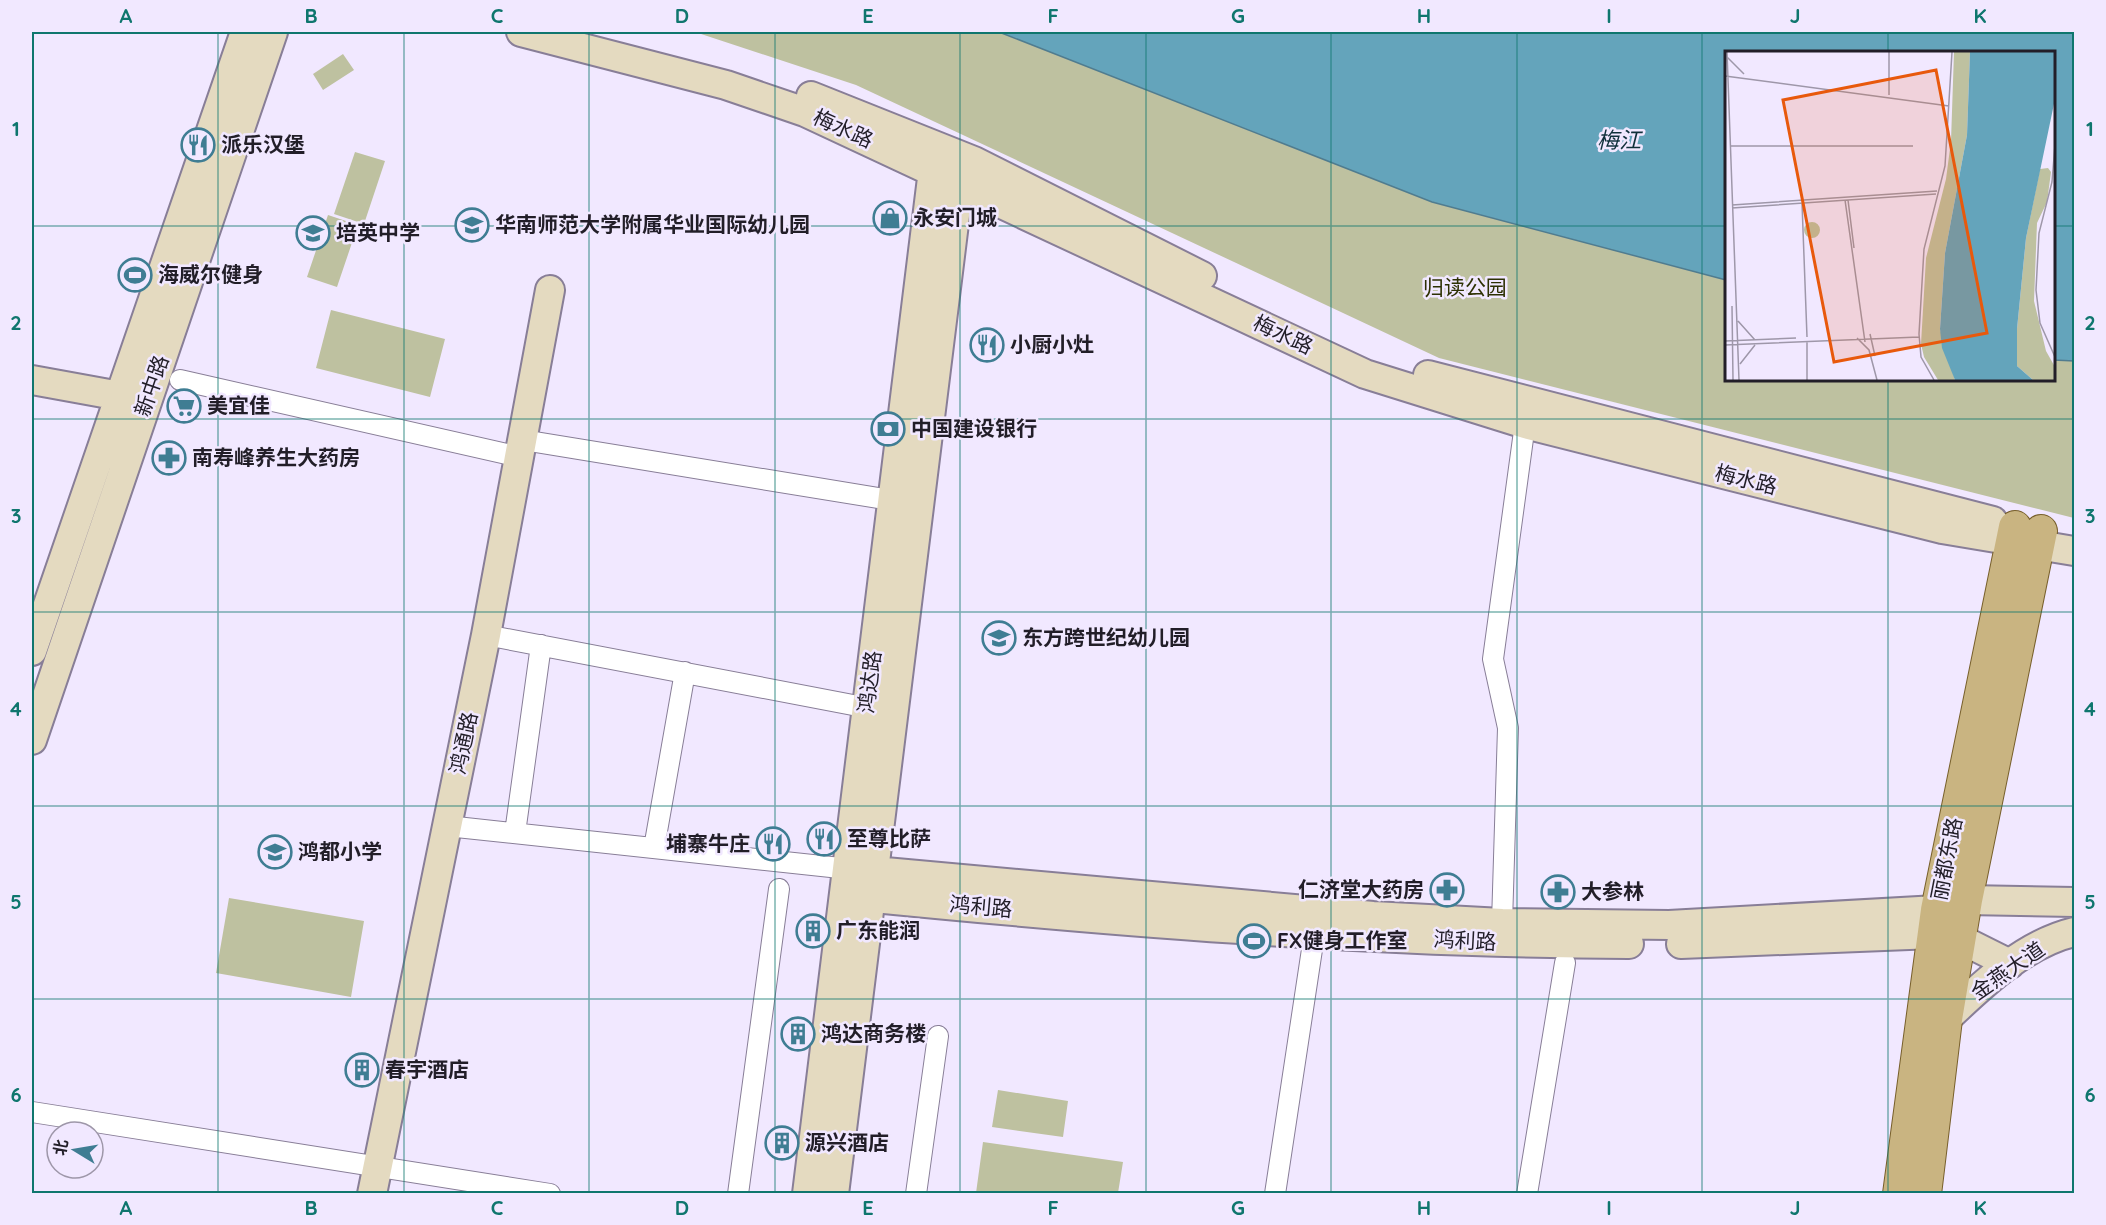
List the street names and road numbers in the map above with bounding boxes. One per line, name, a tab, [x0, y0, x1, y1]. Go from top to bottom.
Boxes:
street label: 梅水路	[809, 103, 877, 153]
street label: 梅水路	[1249, 309, 1317, 359]
street label: 新中路	[129, 352, 174, 420]
street label: 梅水路	[1713, 459, 1780, 499]
street label: 鸿达路	[852, 649, 886, 715]
street label: 鸿通路	[444, 709, 482, 776]
street label: 丽都东路	[1925, 815, 1967, 903]
street label: 鸿利路	[949, 890, 1014, 922]
street label: 鸿利路	[1433, 925, 1497, 955]
street label: 金燕大道	[1966, 935, 2049, 1005]

